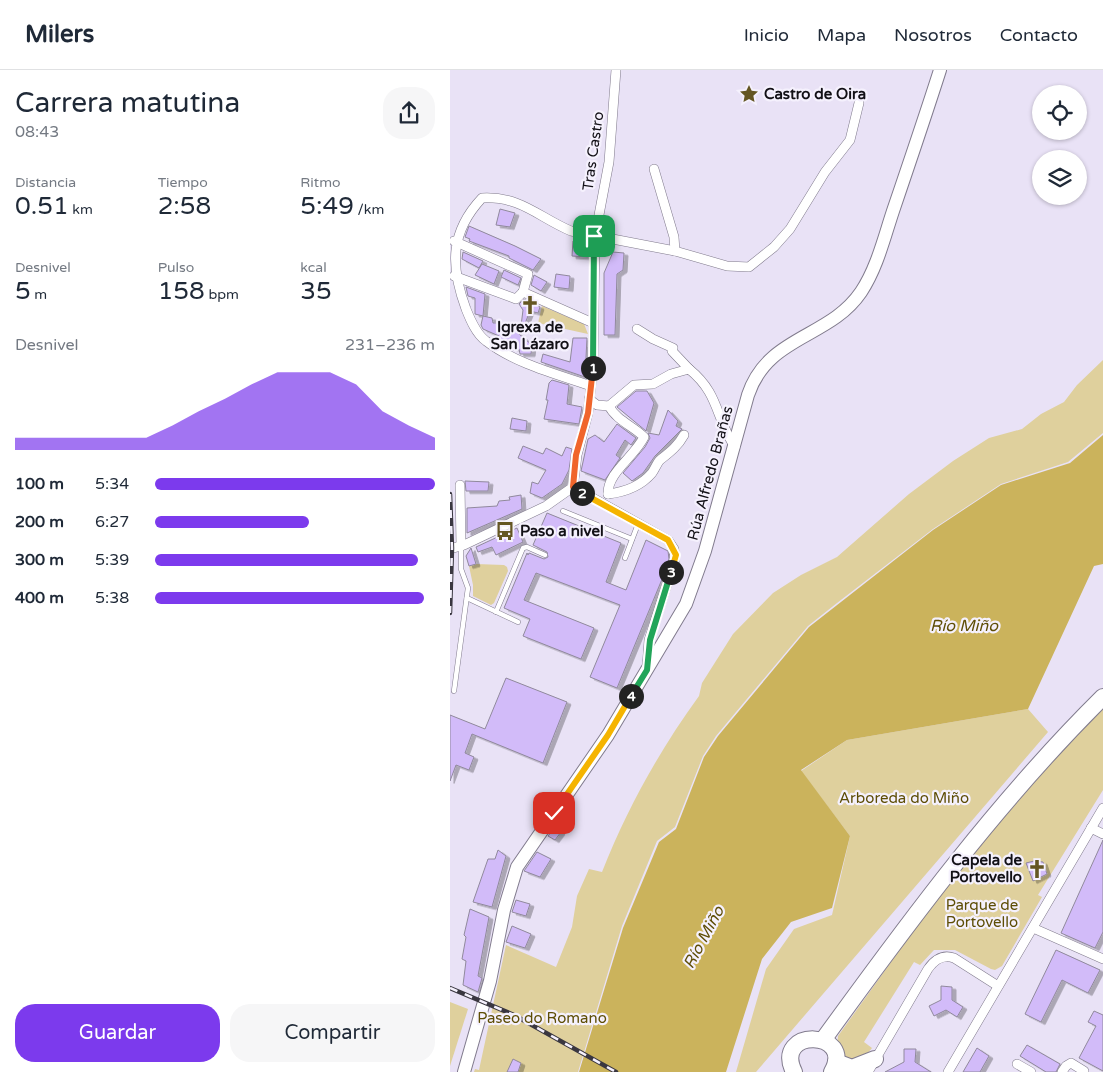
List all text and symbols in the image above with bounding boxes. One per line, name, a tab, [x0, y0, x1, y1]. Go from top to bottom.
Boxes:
text: Milers	[25, 20, 94, 49]
text: Inicio	[744, 24, 789, 46]
text: Mapa	[817, 24, 866, 46]
text: Nosotros	[894, 24, 972, 46]
text: Contacto	[1000, 24, 1078, 46]
place icon: Castro de Oira	[738, 83, 760, 105]
place label: Castro de Oira	[764, 85, 866, 103]
map controls	[1032, 85, 1087, 205]
button: locate	[1032, 85, 1087, 140]
text: Carrera matutina	[15, 86, 240, 120]
button: share	[383, 87, 435, 139]
street label: Tras Castro	[579, 110, 607, 192]
text: 08:43	[15, 122, 59, 142]
button: layers	[1032, 150, 1087, 205]
text: Distancia	[15, 174, 76, 191]
text: Tiempo	[158, 174, 208, 191]
text: Ritmo	[300, 174, 341, 191]
text: 0.51	[15, 191, 69, 221]
text: 2:58	[158, 191, 211, 221]
text: 5:49	[300, 191, 354, 221]
text: km	[69, 201, 93, 218]
text: /km	[354, 201, 384, 218]
pin	[573, 215, 615, 257]
icon: arrive	[580, 222, 608, 250]
text: Desnivel	[15, 259, 71, 276]
text: Pulso	[158, 259, 194, 276]
text: kcal	[300, 259, 327, 276]
text: 5	[15, 276, 31, 306]
text: 158	[158, 276, 205, 306]
text: 35	[300, 276, 332, 306]
text: m	[31, 286, 47, 303]
text: bpm	[205, 286, 239, 303]
church icon: Igrexa de San Lázaro	[519, 294, 541, 316]
place label: Igrexa de San Lázaro	[491, 318, 569, 353]
text: Desnivel	[15, 335, 79, 355]
text: 231–236 m	[345, 335, 435, 355]
pin: 1	[580, 356, 606, 380]
text: 1	[589, 360, 598, 377]
street label: Rúa Alfredo Brañas	[683, 404, 737, 542]
text: 100 m	[15, 474, 64, 494]
text: 5:34	[95, 474, 129, 494]
pin: 2	[570, 480, 594, 506]
text: 2	[578, 485, 587, 502]
text: 200 m	[15, 512, 64, 532]
text: 6:27	[95, 512, 129, 532]
bus stop icon: Paso a nivel	[494, 520, 516, 542]
place label: Paso a nivel	[520, 522, 604, 540]
text: 300 m	[15, 550, 64, 570]
text: 5:39	[95, 550, 129, 570]
pin: 3	[658, 560, 684, 584]
text: 3	[667, 564, 676, 581]
text: 400 m	[15, 588, 64, 608]
text: 5:38	[95, 588, 129, 608]
water label: Río Miño	[930, 616, 999, 636]
pin: 4	[618, 684, 644, 708]
text: 4	[627, 688, 636, 705]
park label: Arboreda do Miño	[839, 789, 969, 807]
pin	[533, 792, 575, 834]
icon: check	[540, 799, 568, 827]
place label: Capela de Portovello	[950, 851, 1022, 886]
church icon: Capela de Portovello	[1026, 858, 1048, 880]
park label: Parque de Portovello	[946, 896, 1018, 931]
water label: Río Miño	[679, 902, 729, 972]
button: Guardar	[15, 1004, 220, 1062]
button: Compartir	[230, 1004, 435, 1062]
park label: Paseo do Romano	[477, 1009, 607, 1027]

